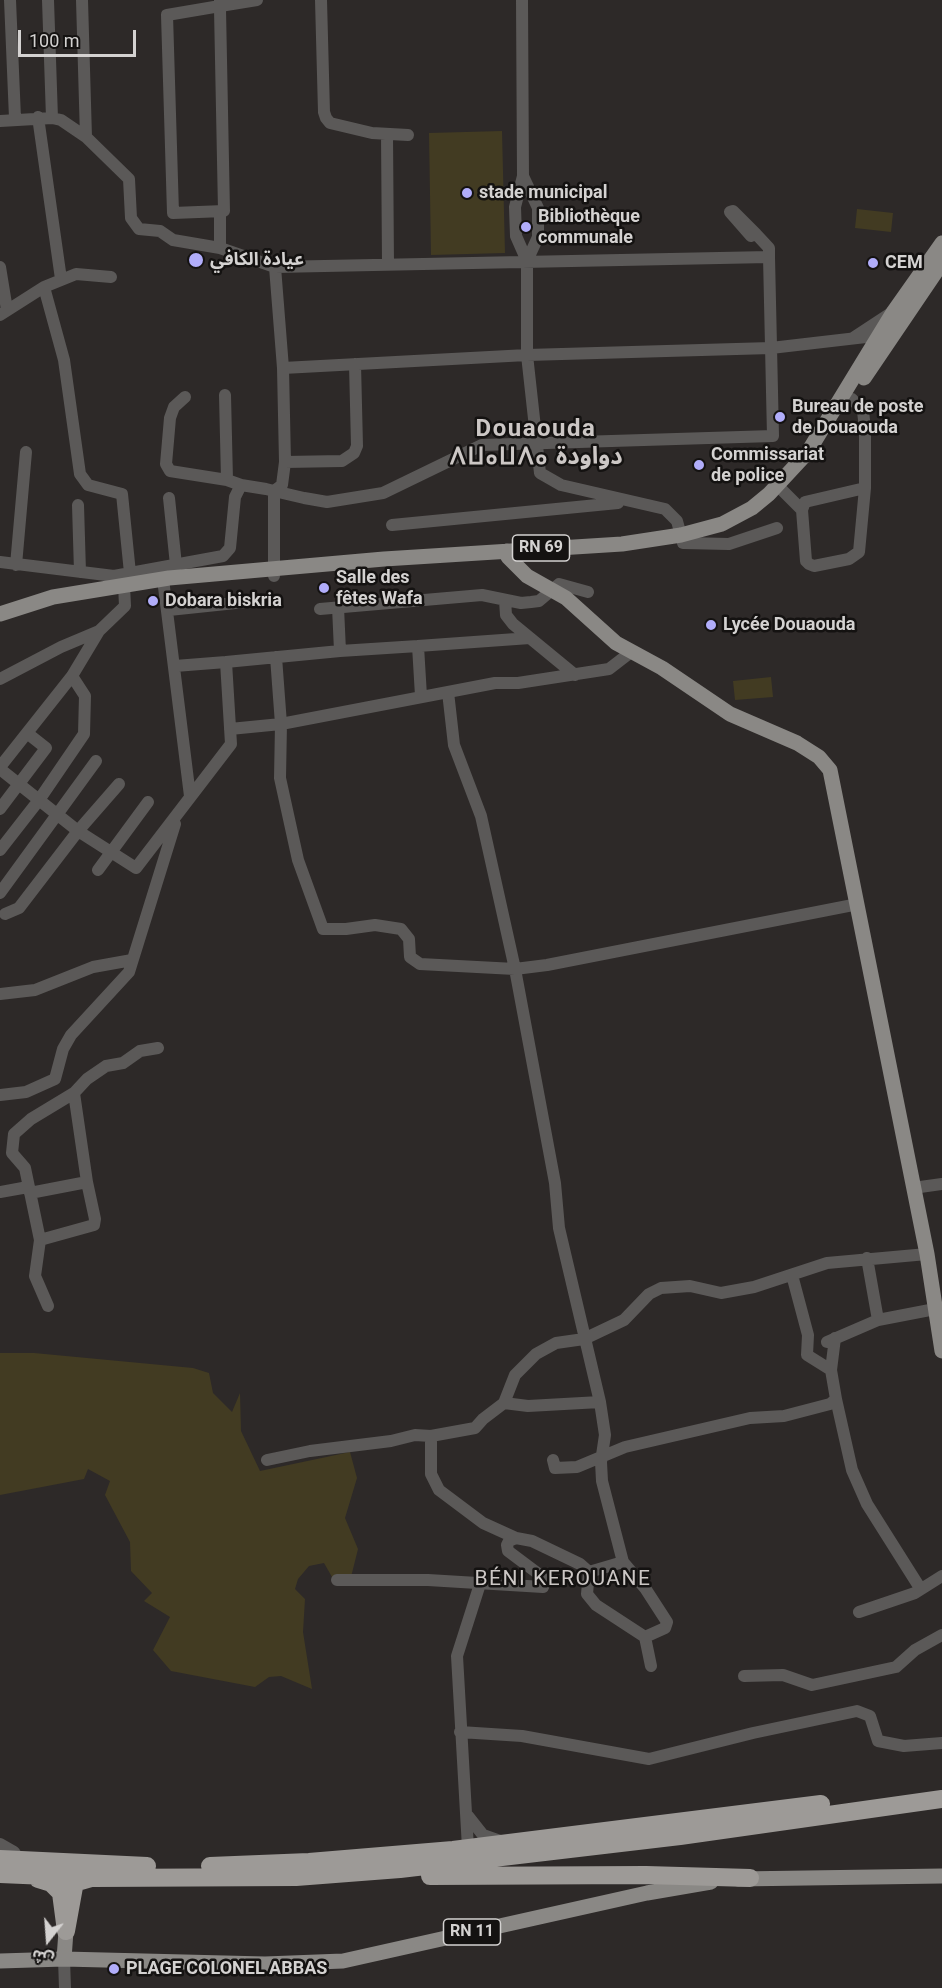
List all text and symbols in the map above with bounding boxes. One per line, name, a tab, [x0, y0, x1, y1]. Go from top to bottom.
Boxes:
scale bar	[21, 18, 140, 56]
text: 100 m	[29, 30, 80, 51]
place label: stade municipal	[479, 182, 607, 204]
marker: stade municipal	[460, 186, 474, 200]
place label: Bibliothèque communale	[538, 206, 640, 248]
marker: Bibliothèque communale	[519, 220, 533, 234]
place label: عيادة الكافي	[210, 249, 304, 271]
marker: عيادة الكافي	[187, 251, 205, 269]
place label: CEM	[885, 252, 923, 274]
marker: CEM	[866, 256, 880, 270]
place label: Bureau de poste de Douaouda	[792, 396, 924, 438]
marker: Bureau de poste de Douaouda	[773, 410, 787, 424]
district label: Douaouda ⴷⵡⴰⵡⴷⴰ دواودة	[455, 416, 617, 472]
place label: Commissariat de police	[711, 444, 824, 486]
marker: Commissariat de police	[692, 458, 706, 472]
road number: RN 69	[512, 535, 570, 561]
place label: Salle des fêtes Wafa	[336, 567, 423, 610]
marker: Salle des fêtes Wafa	[317, 581, 331, 595]
place label: Dobara biskria	[165, 590, 282, 612]
marker: Dobara biskria	[146, 594, 160, 608]
place label: Lycée Douaouda	[723, 614, 855, 636]
marker: Lycée Douaouda	[704, 618, 718, 632]
district label: BÉNI KEROUANE	[475, 1567, 651, 1593]
north arrow	[18, 1910, 78, 1970]
road number: RN 11	[444, 1919, 500, 1945]
text: ش	[29, 1945, 56, 1970]
place label: PLAGE COLONEL ABBAS	[126, 1958, 327, 1980]
marker: PLAGE COLONEL ABBAS	[107, 1962, 121, 1976]

